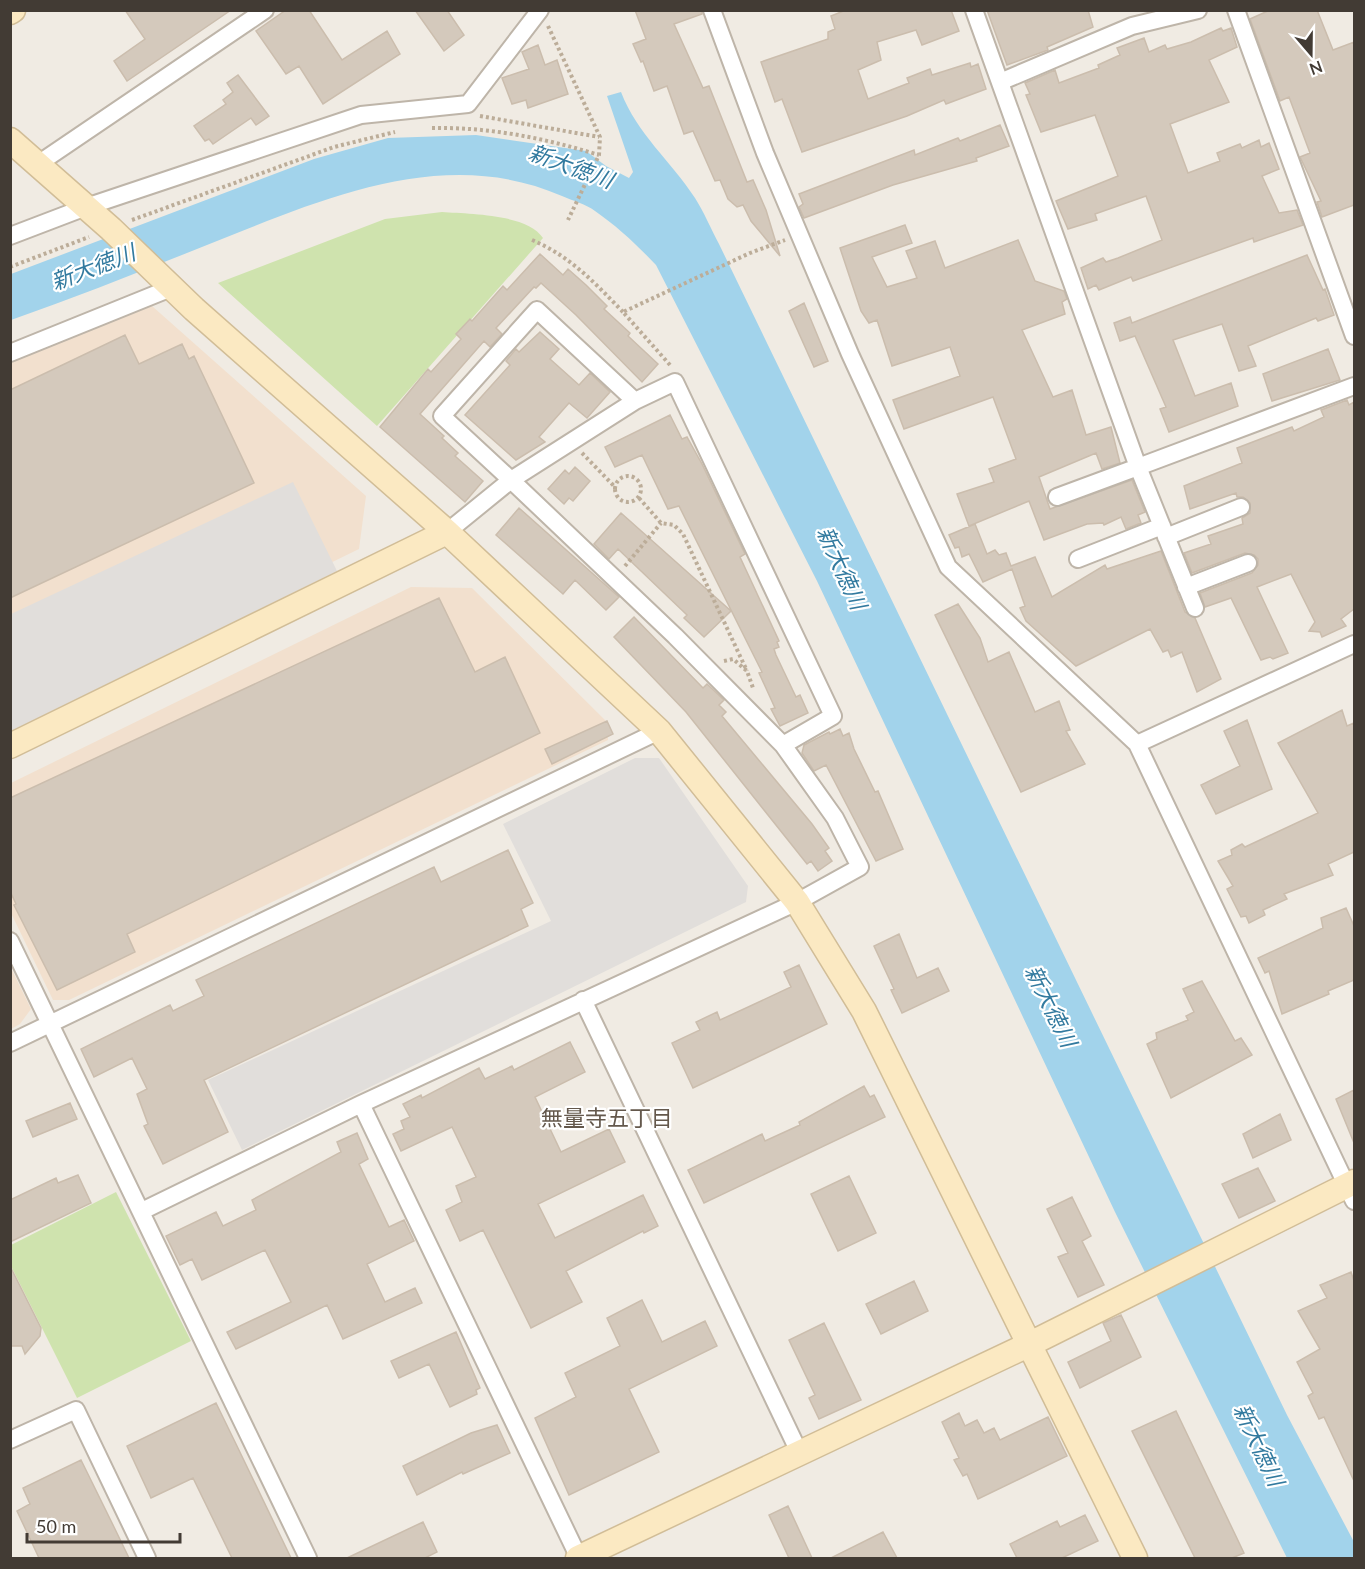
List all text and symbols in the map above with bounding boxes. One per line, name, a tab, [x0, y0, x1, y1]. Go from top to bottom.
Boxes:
north arrow	[1281, 24, 1341, 84]
text: N	[1307, 58, 1325, 80]
water label: 新大徳川	[525, 138, 619, 194]
water label: 新大徳川	[47, 237, 141, 295]
water label: 新大徳川	[812, 522, 873, 615]
water label: 新大徳川	[1020, 960, 1084, 1053]
district label: 無量寺五丁目	[541, 1104, 673, 1131]
water label: 新大徳川	[1229, 1399, 1291, 1492]
scale bar	[27, 1506, 180, 1544]
text: 50 m	[36, 1515, 76, 1537]

